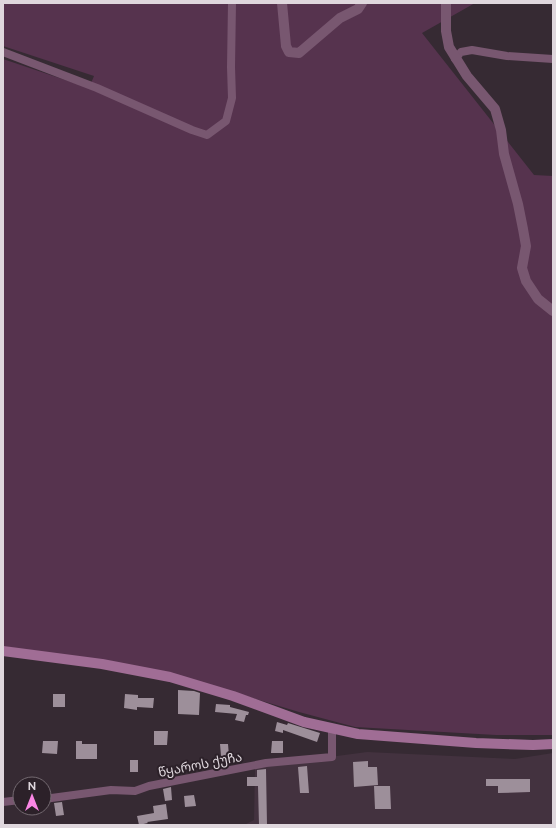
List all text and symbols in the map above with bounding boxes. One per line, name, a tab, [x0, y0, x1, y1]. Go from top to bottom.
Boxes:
street label: წყაროს ქუჩა	[157, 749, 243, 780]
north arrow	[12, 776, 52, 816]
text: N	[28, 780, 36, 793]

